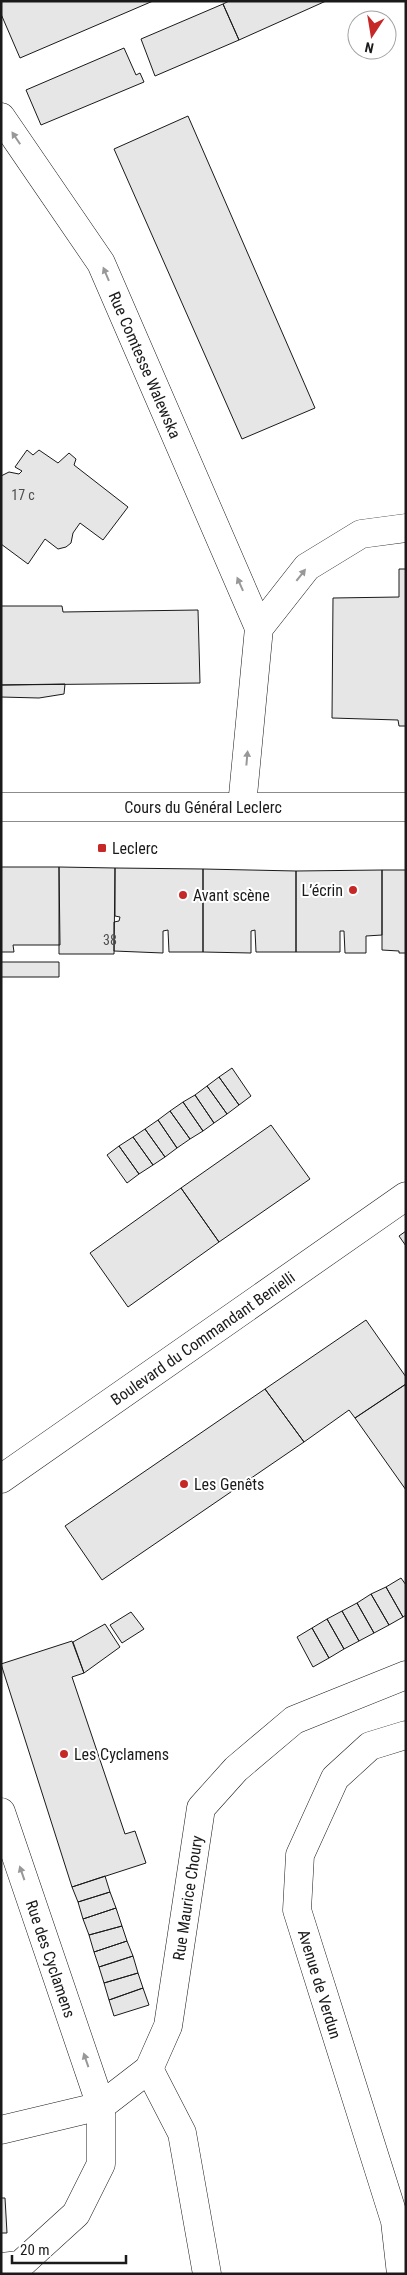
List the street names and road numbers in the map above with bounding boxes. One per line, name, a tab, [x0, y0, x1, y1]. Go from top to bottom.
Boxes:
street label: Rue Comtesse Walewska	[105, 289, 185, 441]
street label: Cours du Général Leclerc	[124, 798, 282, 817]
street label: Boulevard du Commandant Benielli	[107, 1268, 299, 1409]
street label: Rue Maurice Choury	[169, 1834, 207, 1962]
street label: Rue des Cyclamens	[22, 1898, 79, 2020]
street label: Avenue de Verdun	[294, 1927, 345, 2041]

